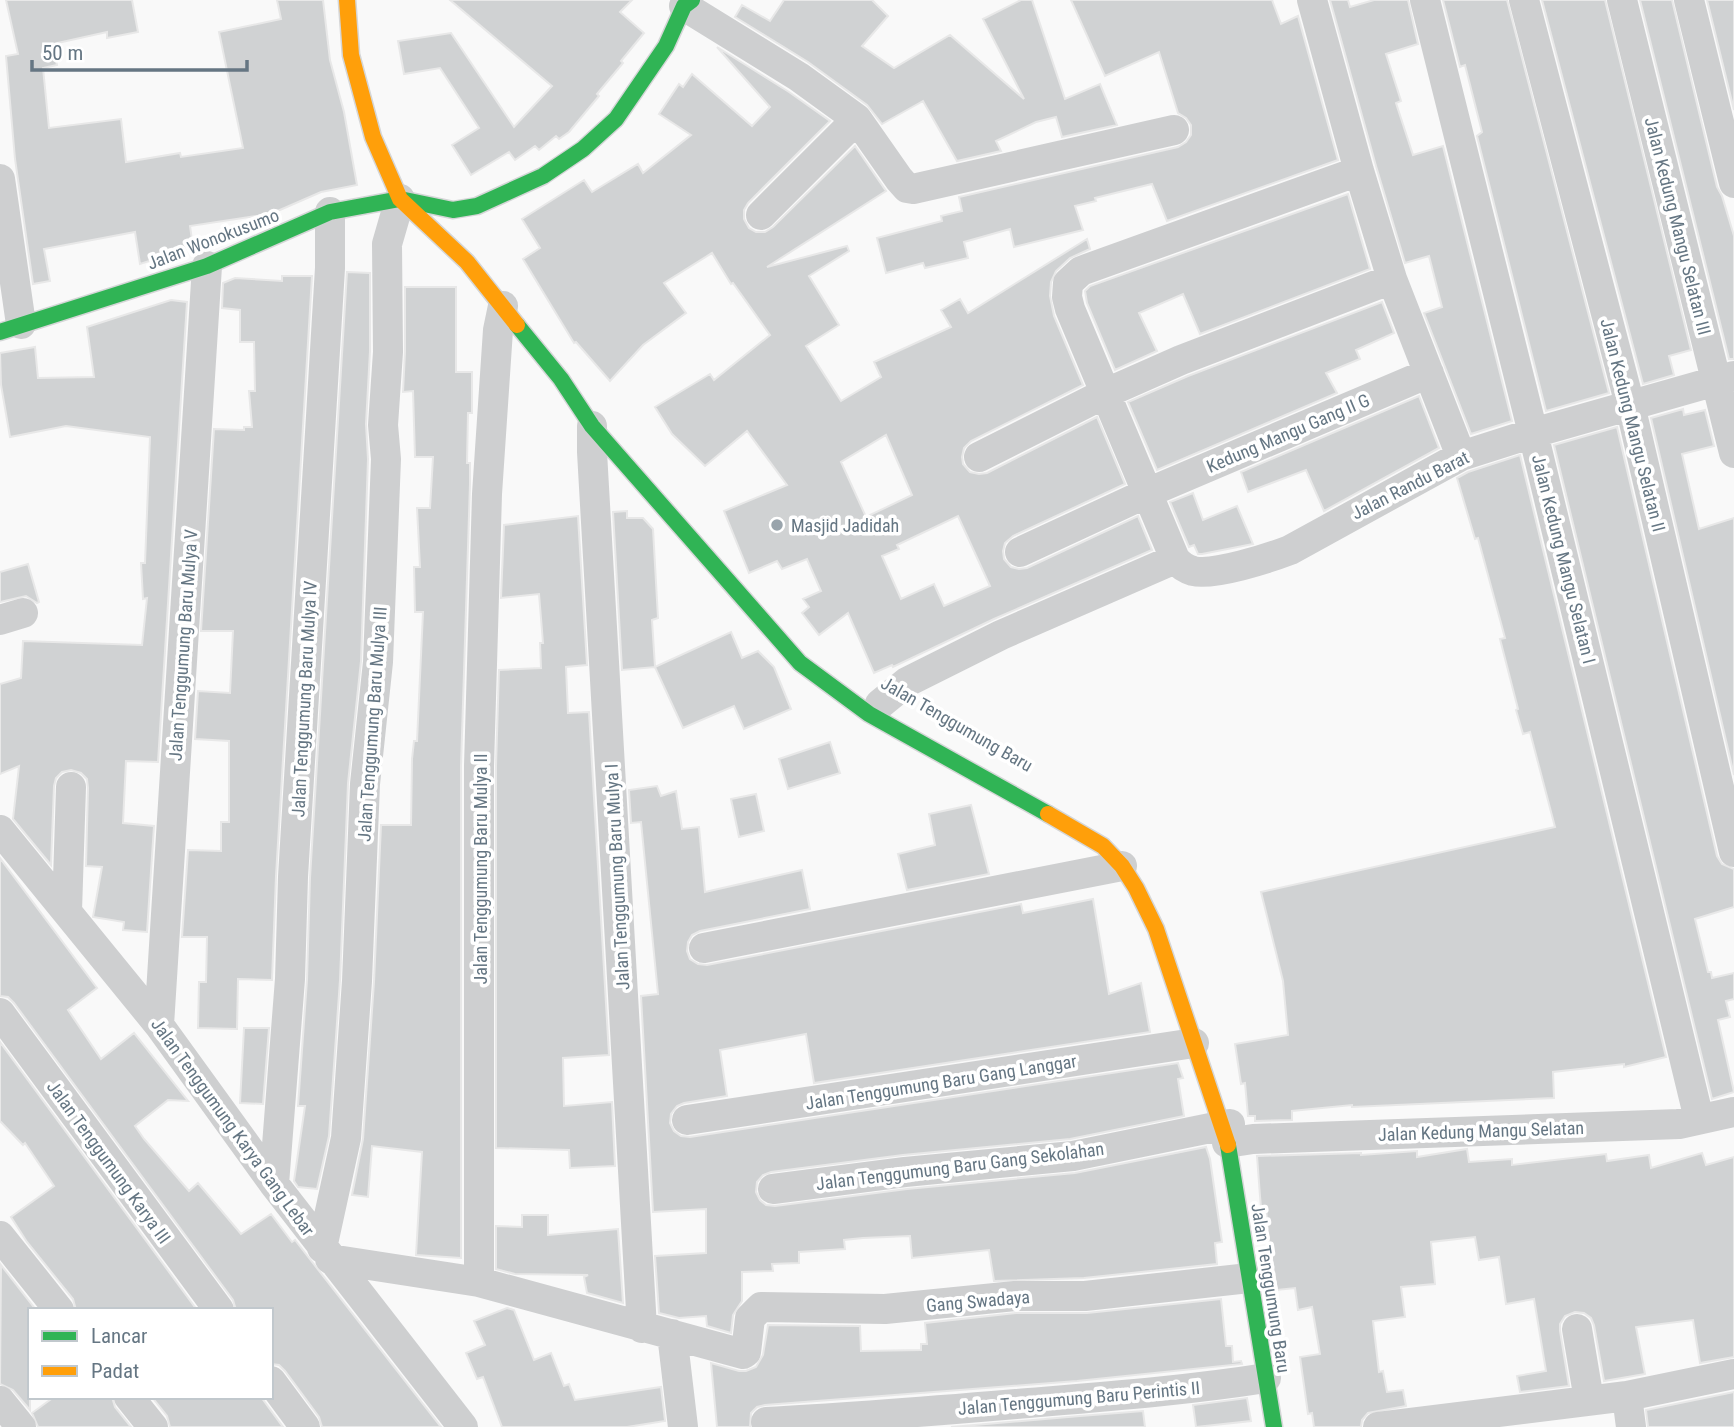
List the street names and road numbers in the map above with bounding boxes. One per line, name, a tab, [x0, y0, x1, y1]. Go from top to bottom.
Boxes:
street label: Jalan Kedung Mangu Selatan III	[1641, 115, 1715, 337]
street label: Jalan Wonokusumo	[144, 204, 282, 274]
street label: Jalan Kedung Mangu Selatan II	[1596, 316, 1670, 534]
street label: Kedung Mangu Gang II G	[1203, 389, 1373, 477]
street label: Jalan Randu Barat	[1348, 446, 1472, 524]
street label: Jalan Kedung Mangu Selatan I	[1528, 452, 1600, 666]
street label: Jalan Tenggumung Baru Mulya V	[164, 529, 202, 761]
street label: Jalan Tenggumung Baru Mulya IV	[287, 580, 321, 818]
street label: Jalan Tenggumung Baru Mulya III	[353, 606, 391, 842]
street label: Jalan Tenggumung Baru	[878, 672, 1036, 776]
street label: Jalan Tenggumung Baru Mulya II	[470, 754, 491, 984]
street label: Jalan Tenggumung Baru Mulya I	[601, 763, 633, 991]
street label: Jalan Tenggumung Karya Gang Lebar	[147, 1014, 319, 1240]
street label: Jalan Tenggumung Baru Gang Langgar	[804, 1050, 1079, 1114]
street label: Jalan Tenggumung Karya III	[43, 1076, 175, 1248]
street label: Jalan Kedung Mangu Selatan	[1378, 1117, 1584, 1145]
street label: Jalan Tenggumung Baru Gang Sekolahan	[815, 1138, 1105, 1194]
street label: Jalan Tenggumung Baru	[1247, 1202, 1295, 1374]
street label: Gang Swadaya	[925, 1286, 1031, 1316]
street label: Jalan Tenggumung Baru Perintis II	[957, 1377, 1201, 1419]

